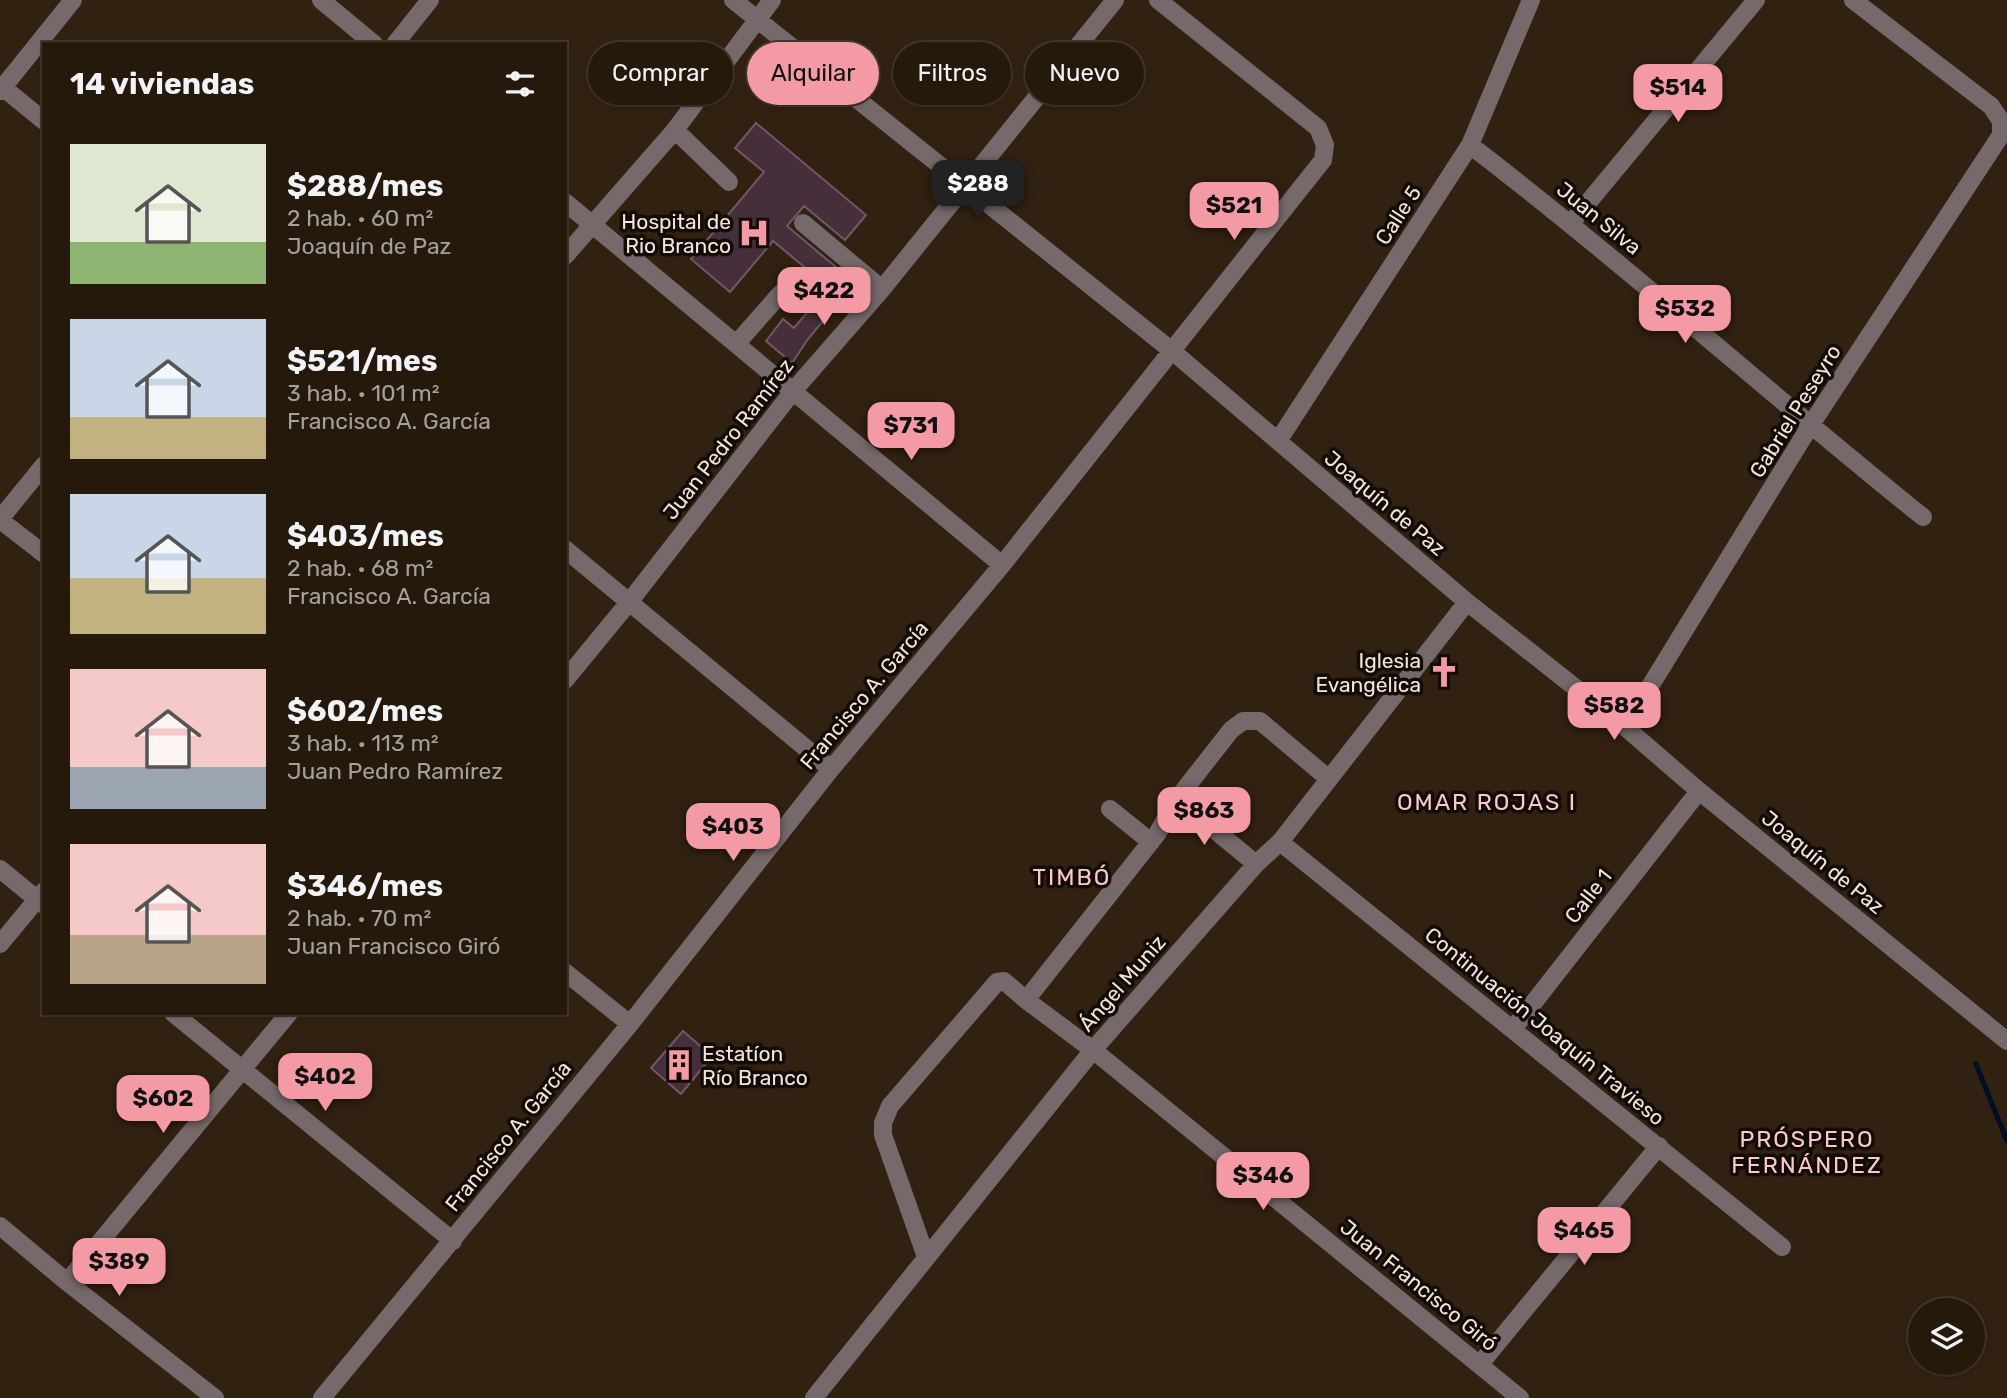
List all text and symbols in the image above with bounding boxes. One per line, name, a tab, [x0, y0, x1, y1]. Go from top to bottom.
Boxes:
chip: Comprar	[588, 42, 733, 105]
chip: Alquilar	[747, 42, 879, 105]
chip: Filtros	[893, 42, 1011, 105]
chip: Nuevo	[1025, 42, 1144, 105]
pin: $514	[1637, 64, 1719, 124]
icon: filters	[501, 65, 539, 103]
text: 14 viviendas	[70, 66, 254, 102]
text: $514	[1649, 73, 1707, 101]
pin: $288	[937, 160, 1019, 220]
text: $288/mes	[287, 168, 443, 204]
text: $288	[947, 169, 1009, 197]
icon: home	[126, 172, 210, 256]
street label: Juan Silva	[1552, 176, 1646, 260]
street label: Calle 5	[1370, 181, 1426, 249]
pin: $521	[1193, 182, 1275, 242]
text: $521	[1206, 191, 1262, 219]
text: 2 hab. · 60 m²	[287, 204, 433, 232]
place label: Hospital de Rio Branco	[621, 209, 731, 258]
hospital icon: Hospital de Rio Branco	[737, 216, 771, 250]
text: Joaquín de Paz	[287, 232, 451, 260]
pin: $422	[783, 268, 865, 327]
text: $422	[794, 276, 854, 304]
pin: $532	[1644, 286, 1726, 345]
text: $532	[1655, 294, 1715, 322]
street label: Gabriel Peseyro	[1744, 340, 1846, 482]
text: $521/mes	[287, 343, 437, 379]
icon: home	[126, 347, 210, 431]
street label: Juan Pedro Ramírez	[657, 354, 799, 524]
text: 3 hab. · 101 m²	[287, 379, 440, 407]
pin: $731	[870, 402, 952, 462]
text: Francisco A. García	[287, 407, 491, 435]
text: $731	[884, 411, 938, 439]
street label: Joaquín de Paz	[1319, 445, 1451, 561]
text: $403/mes	[287, 518, 444, 554]
icon: home	[126, 522, 210, 606]
text: 2 hab. · 68 m²	[287, 554, 433, 582]
text: Francisco A. García	[287, 582, 491, 610]
street label: Francisco A. García	[795, 616, 933, 774]
place label: Iglesia Evangélica	[1315, 648, 1421, 697]
church icon: Iglesia Evangélica	[1427, 655, 1461, 689]
pin: $582	[1573, 682, 1655, 742]
text: $582	[1584, 691, 1644, 719]
text: $602/mes	[287, 693, 443, 729]
icon: home	[126, 697, 210, 781]
text: 3 hab. · 113 m²	[287, 729, 439, 757]
text: Juan Pedro Ramírez	[287, 757, 503, 785]
pin: $863	[1163, 788, 1245, 847]
district label: OMAR ROJAS I	[1397, 788, 1577, 816]
text: $863	[1173, 796, 1235, 824]
pin: $403	[692, 804, 774, 863]
street label: Joaquín de Paz	[1757, 805, 1889, 919]
text: $403	[702, 812, 764, 840]
district label: TIMBÓ	[1033, 863, 1111, 891]
street label: Calle 1	[1559, 864, 1617, 928]
text: $346/mes	[287, 868, 443, 904]
icon: home	[126, 872, 210, 956]
text: 2 hab. · 70 m²	[287, 904, 431, 932]
street label: Continuación Joaquín Travieso	[1420, 922, 1670, 1130]
street label: Ángel Muniz	[1073, 930, 1171, 1036]
text: Juan Francisco Giró	[287, 932, 500, 960]
place label: Estatíon Río Branco	[702, 1041, 808, 1090]
building icon: Estatíon Río Branco	[662, 1048, 696, 1082]
pin: $402	[284, 1054, 366, 1113]
street label: Francisco A. García	[440, 1056, 576, 1216]
text: $402	[294, 1062, 356, 1090]
pin: $602	[122, 1076, 204, 1135]
text: $602	[133, 1084, 193, 1112]
district label: PRÓSPERO FERNÁNDEZ	[1731, 1125, 1883, 1179]
pin: $346	[1222, 1152, 1304, 1212]
text: $346	[1232, 1161, 1294, 1189]
pin: $465	[1543, 1208, 1625, 1267]
street label: Juan Francisco Giró	[1335, 1214, 1503, 1356]
text: $465	[1554, 1216, 1614, 1244]
pin: $389	[78, 1238, 160, 1298]
text: $389	[89, 1247, 149, 1275]
map controls	[1908, 1298, 1985, 1375]
button: layers	[1908, 1298, 1985, 1375]

